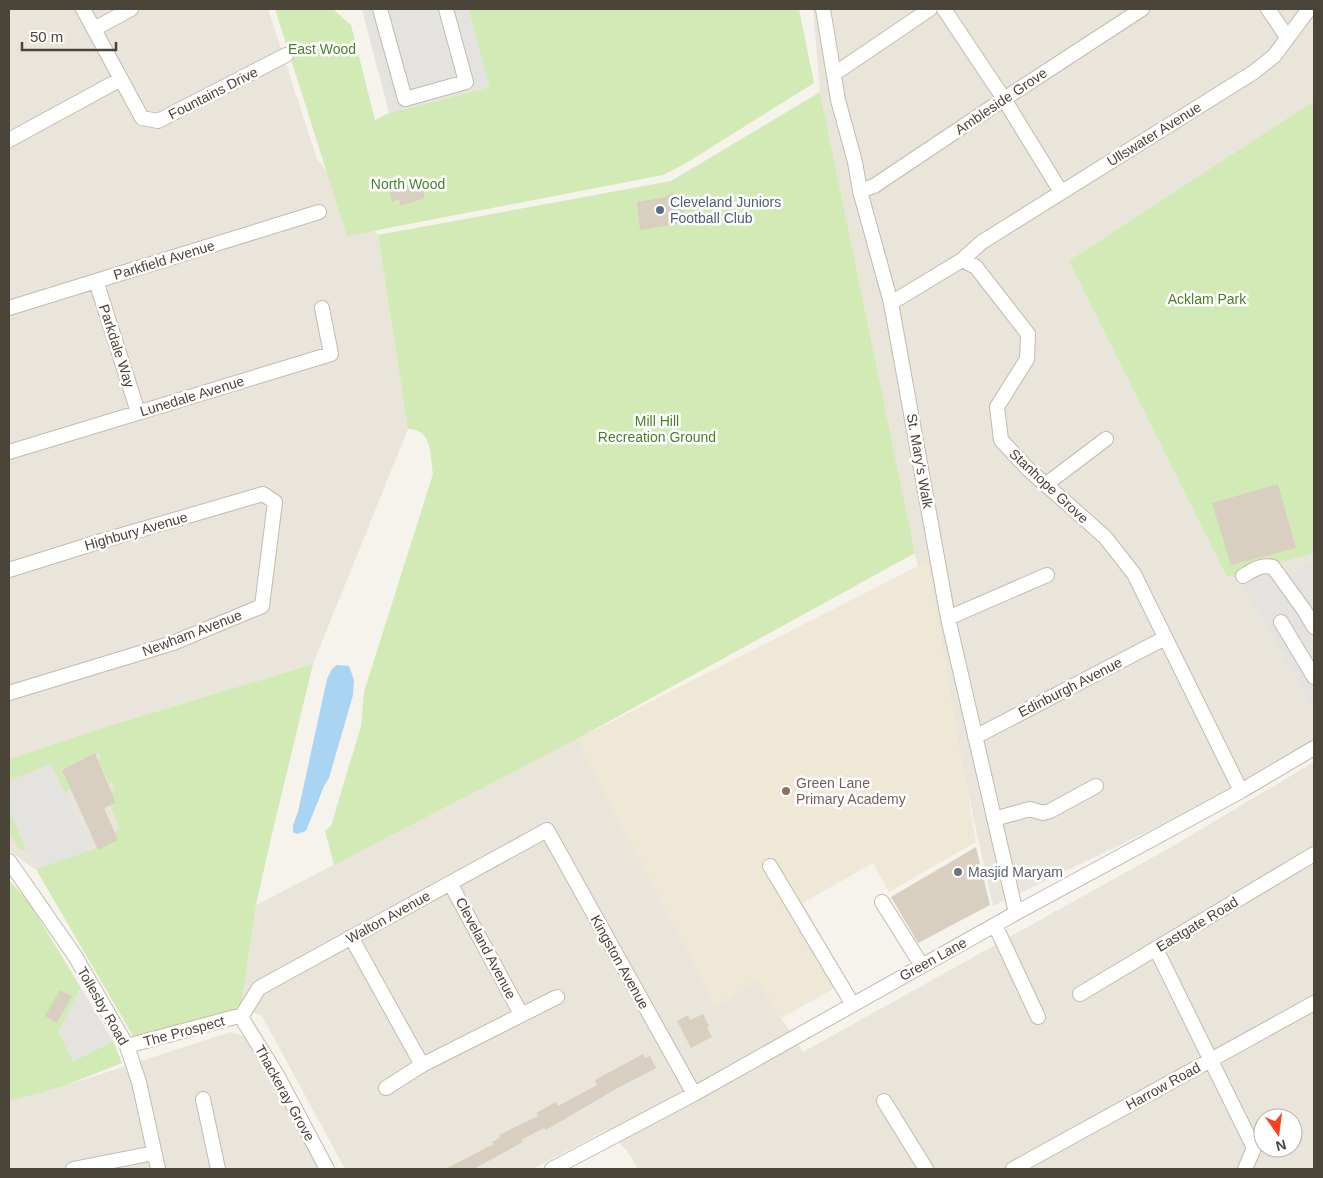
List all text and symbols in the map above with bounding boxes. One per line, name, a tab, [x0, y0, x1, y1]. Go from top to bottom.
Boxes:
scale bar	[22, 20, 116, 52]
text: 50 m	[30, 28, 63, 45]
park label: East Wood	[288, 41, 356, 57]
street label: Fountains Drive	[166, 64, 260, 122]
street label: Ambleside Grove	[952, 64, 1050, 138]
street label: Ullswater Avenue	[1104, 99, 1204, 169]
park label: North Wood	[371, 176, 445, 192]
place label: Cleveland Juniors Football Club	[670, 194, 781, 226]
marker: Cleveland Juniors Football Club	[654, 204, 666, 216]
street label: Parkfield Avenue	[112, 237, 217, 283]
park label: Acklam Park	[1168, 291, 1247, 307]
street label: Parkdale Way	[96, 302, 138, 390]
street label: Lunedale Avenue	[138, 373, 246, 419]
street label: St. Mary's Walk	[904, 412, 936, 511]
park label: Mill Hill Recreation Ground	[598, 413, 716, 445]
street label: Stanhope Grove	[1006, 445, 1092, 527]
street label: Highbury Avenue	[83, 509, 190, 553]
street label: Newham Avenue	[140, 607, 244, 659]
street label: Edinburgh Avenue	[1015, 654, 1125, 720]
place label: Green Lane Primary Academy	[796, 775, 906, 807]
marker: Green Lane Primary Academy	[780, 785, 792, 797]
place label: Masjid Maryam	[968, 864, 1063, 880]
marker: Masjid Maryam	[952, 866, 964, 878]
street label: Walton Avenue	[343, 887, 433, 947]
street label: Eastgate Road	[1153, 893, 1241, 955]
street label: Cleveland Avenue	[453, 895, 520, 1002]
street label: Kingston Avenue	[588, 912, 653, 1012]
street label: Green Lane	[897, 934, 969, 984]
street label: Tollesby Road	[74, 964, 132, 1048]
street label: The Prospect	[142, 1012, 226, 1050]
street label: Thackeray Grove	[252, 1042, 318, 1144]
street label: Harrow Road	[1123, 1059, 1203, 1113]
north arrow	[1253, 1108, 1303, 1158]
text: N	[1274, 1137, 1288, 1155]

